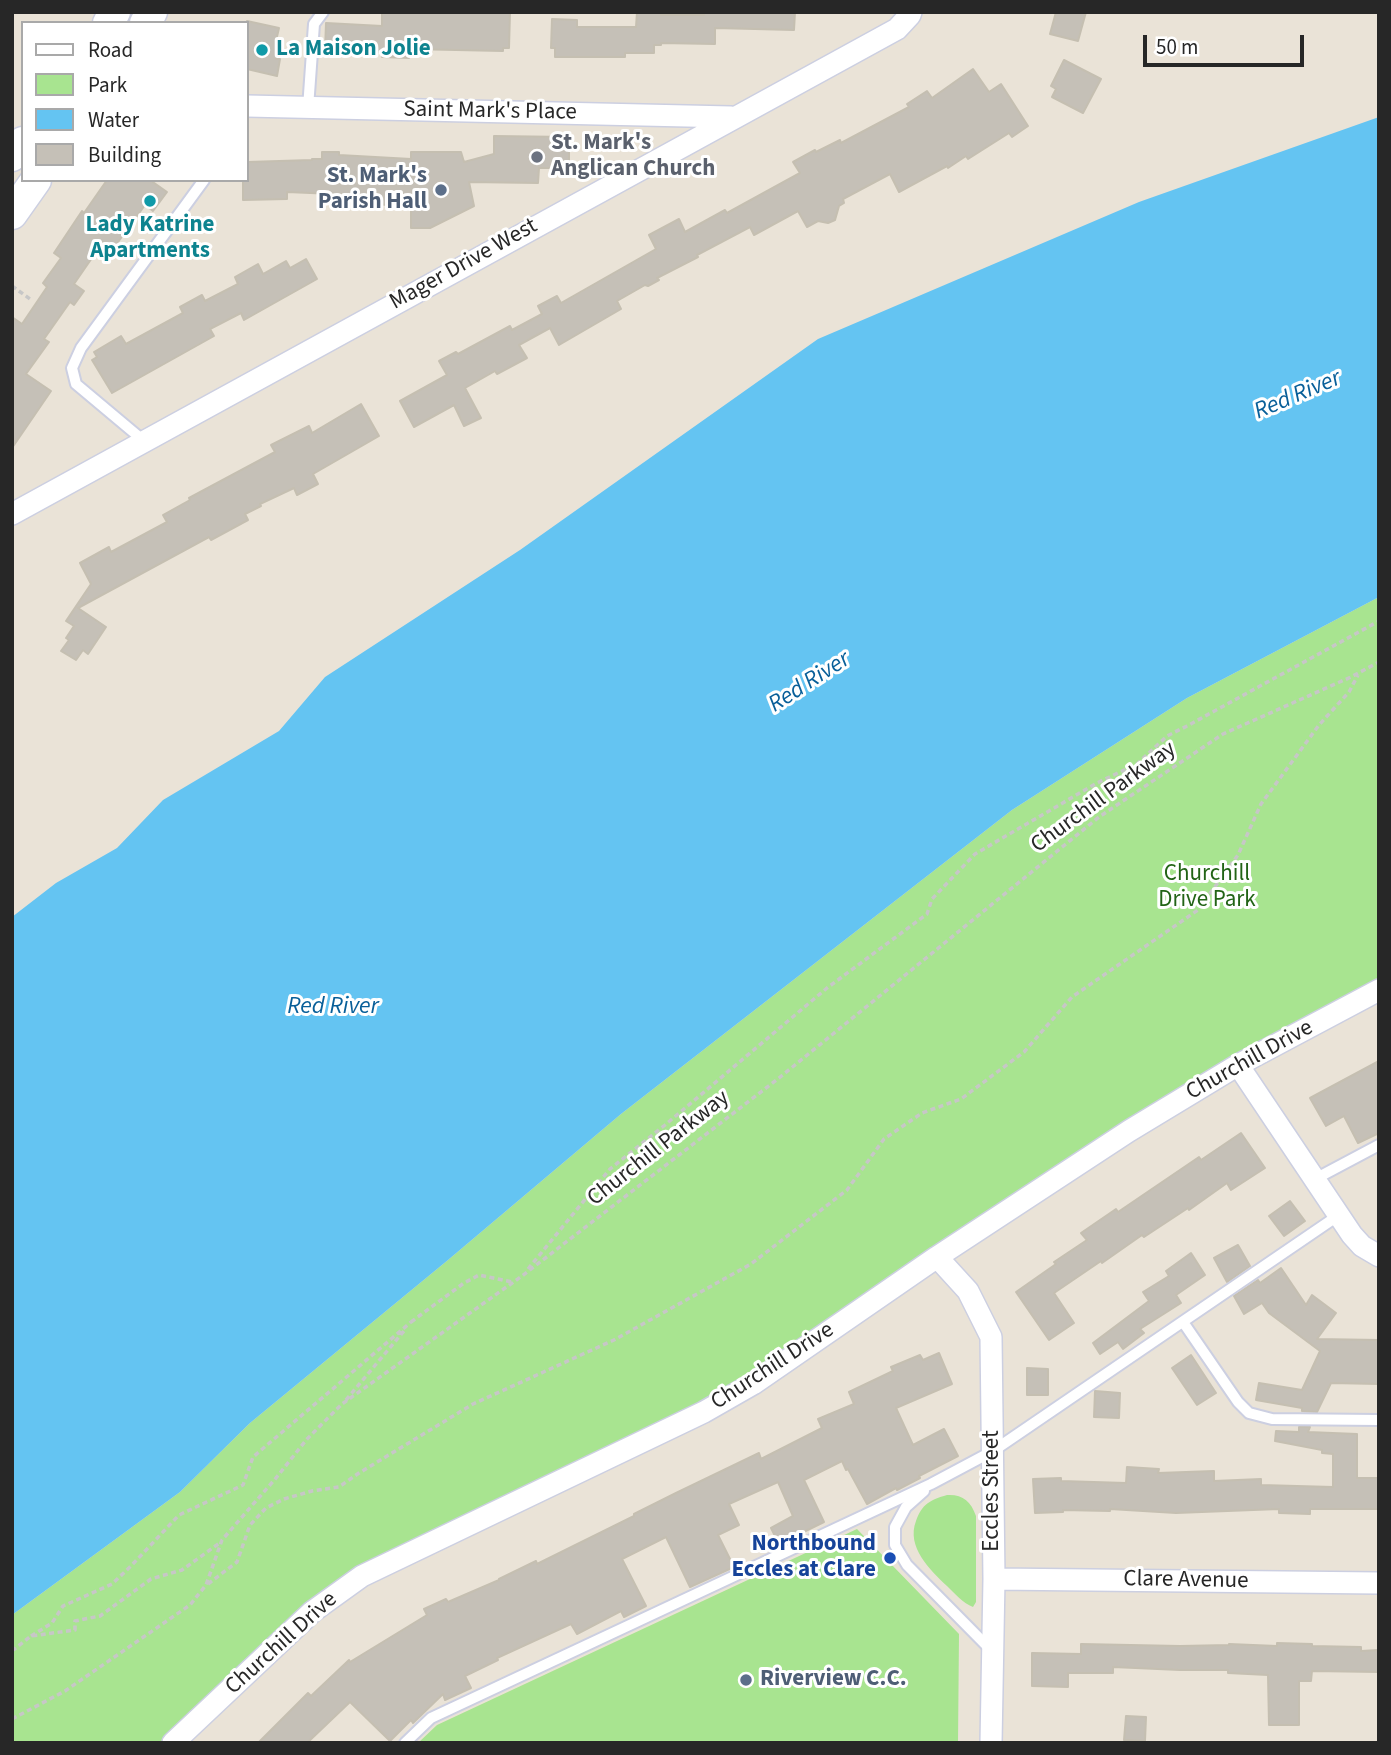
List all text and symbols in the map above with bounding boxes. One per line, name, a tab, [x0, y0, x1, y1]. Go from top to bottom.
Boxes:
legend	[21, 21, 248, 182]
scale bar	[1146, 21, 1307, 65]
text: 50 m	[1156, 32, 1198, 62]
text: Road	[88, 35, 133, 65]
place label: La Maison Jolie	[276, 36, 431, 64]
marker: La Maison Jolie	[254, 42, 270, 58]
text: Park	[88, 70, 127, 100]
street label: Saint Mark's Place	[403, 97, 577, 127]
text: Water	[88, 105, 139, 135]
place label: St. Mark's Anglican Church	[551, 130, 715, 184]
text: Building	[88, 140, 161, 170]
marker: St. Mark's Anglican Church	[529, 149, 545, 165]
place label: St. Mark's Parish Hall	[318, 163, 427, 217]
marker: St. Mark's Parish Hall	[433, 182, 449, 198]
marker: Lady Katrine Apartments	[142, 193, 158, 209]
place label: Lady Katrine Apartments	[85, 212, 215, 266]
street label: Mager Drive West	[385, 213, 543, 317]
water label: Red River	[1250, 365, 1346, 427]
water label: Red River	[764, 646, 856, 720]
street label: Churchill Parkway	[1026, 736, 1182, 860]
park label: Churchill Drive Park	[1158, 861, 1256, 915]
water label: Red River	[287, 994, 379, 1022]
street label: Churchill Drive	[1182, 1015, 1318, 1107]
street label: Churchill Parkway	[583, 1085, 735, 1213]
street label: Churchill Drive	[706, 1317, 840, 1417]
street label: Eccles Street	[979, 1430, 1007, 1552]
place label: Northbound Eccles at Clare	[731, 1531, 876, 1585]
marker: Northbound Eccles at Clare	[882, 1550, 898, 1566]
street label: Clare Avenue	[1123, 1566, 1249, 1596]
street label: Churchill Drive	[220, 1587, 344, 1701]
place label: Riverview C.C.	[760, 1666, 907, 1694]
marker: Riverview C.C.	[738, 1672, 754, 1688]

